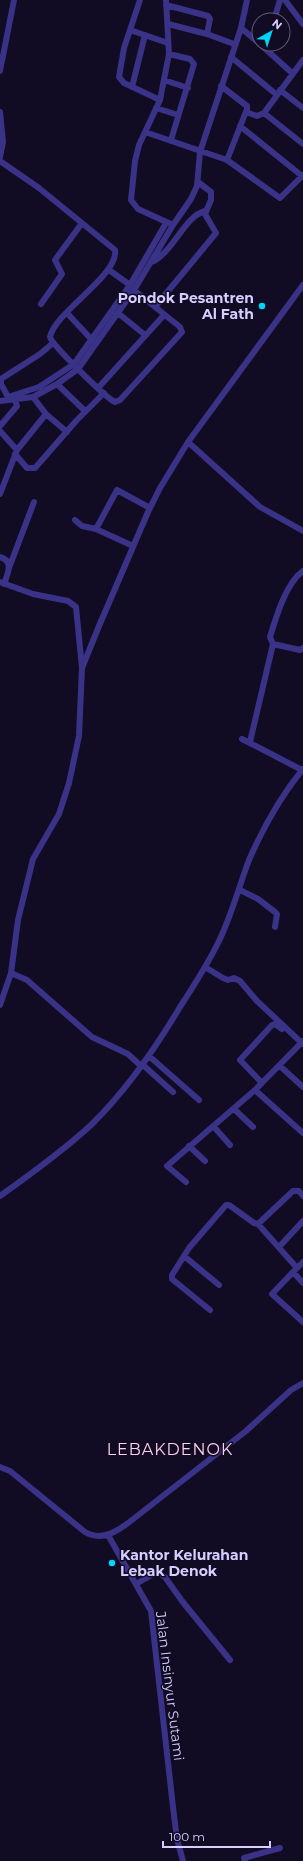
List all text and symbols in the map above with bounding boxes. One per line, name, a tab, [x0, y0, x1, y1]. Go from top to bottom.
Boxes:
north arrow	[251, 12, 291, 52]
text: N	[269, 16, 285, 32]
place label: Pondok Pesantren Al Fath	[118, 289, 254, 323]
marker: Pondok Pesantren Al Fath	[257, 301, 267, 311]
district label: LEBAKDENOK	[107, 1440, 233, 1459]
place label: Kantor Kelurahan Lebak Denok	[120, 1546, 248, 1580]
marker: Kantor Kelurahan Lebak Denok	[107, 1558, 117, 1568]
street label: Jalan Insinyur Sutami	[152, 1609, 188, 1762]
scale bar	[163, 1823, 270, 1849]
text: 100 m	[169, 1829, 205, 1844]

